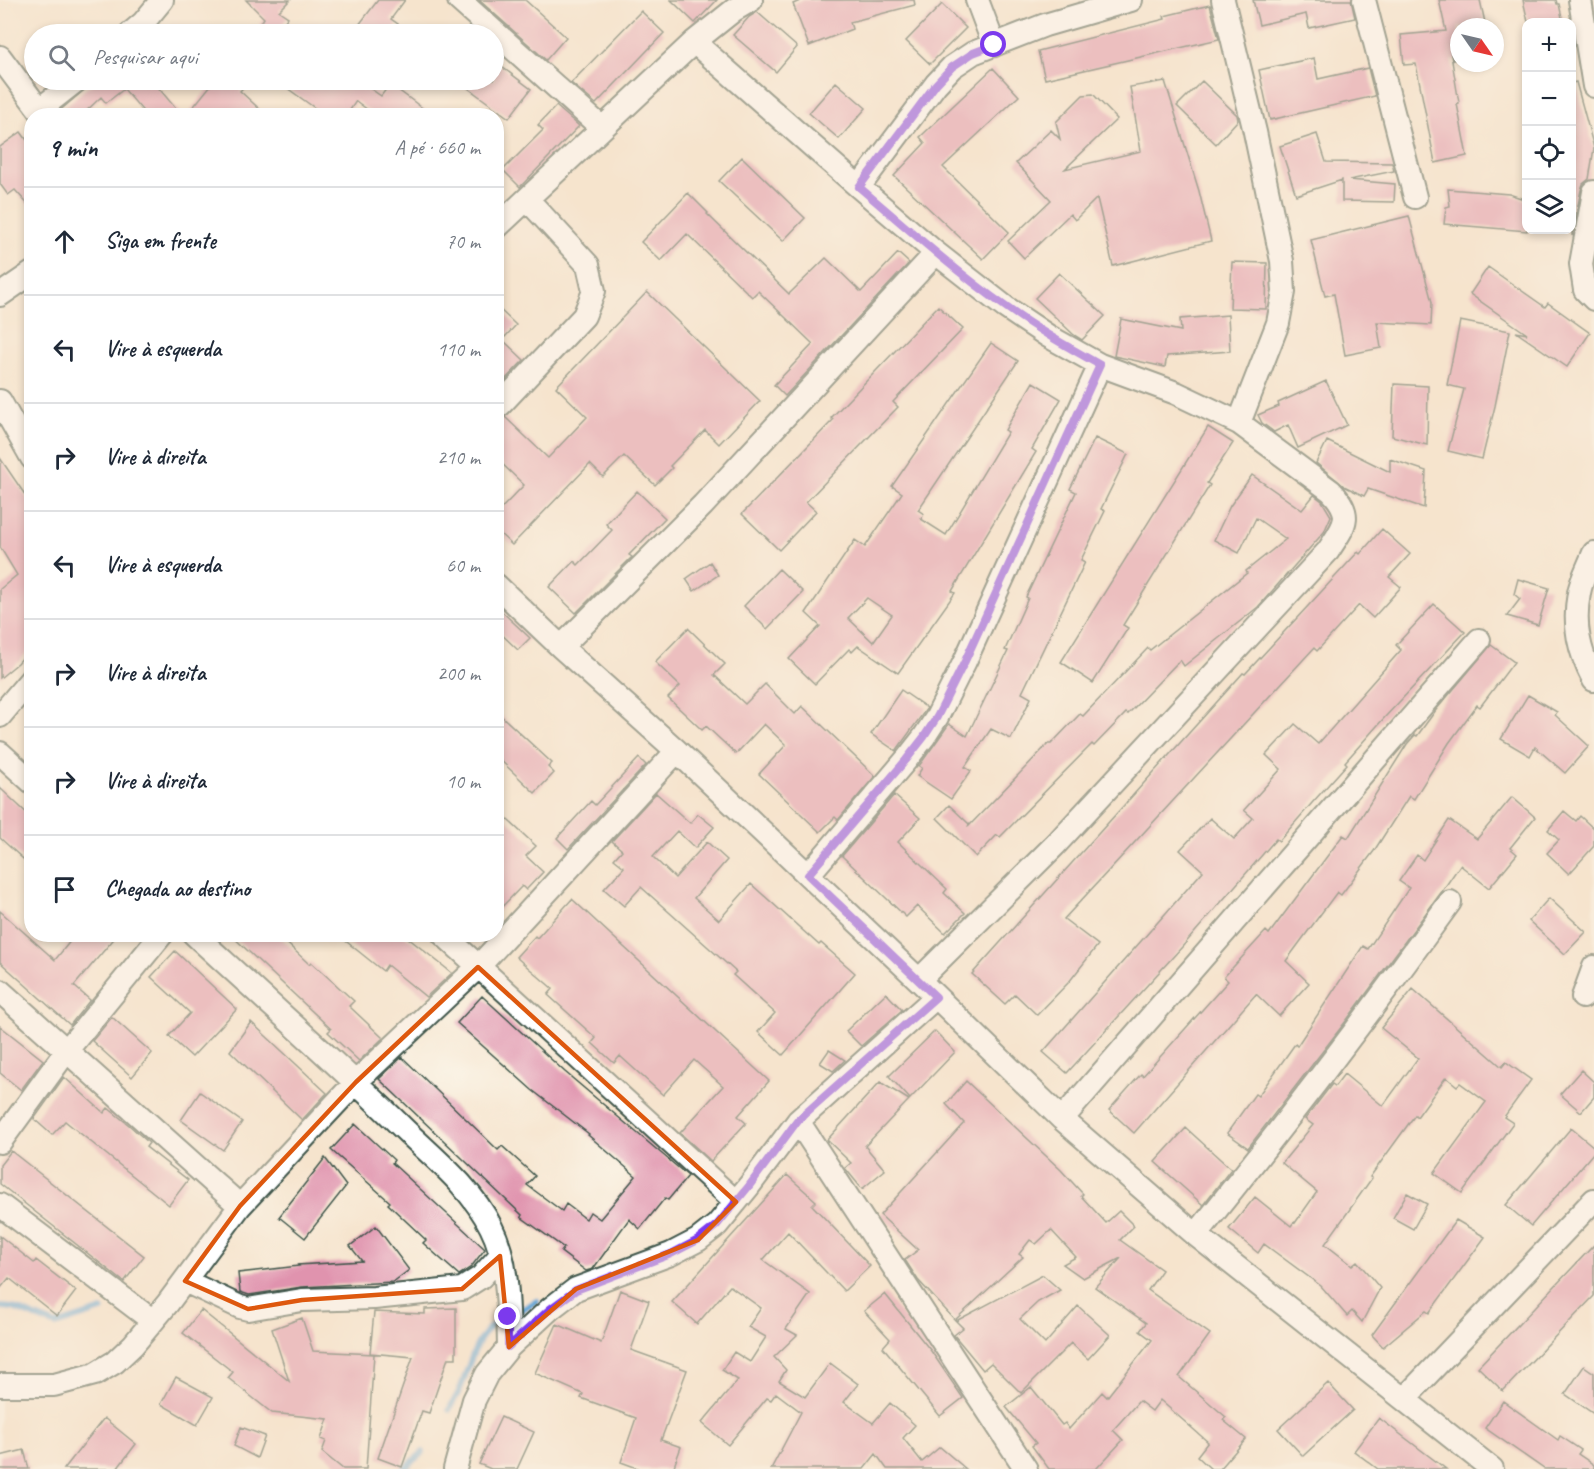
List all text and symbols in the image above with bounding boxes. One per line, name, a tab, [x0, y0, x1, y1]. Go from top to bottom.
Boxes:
north arrow	[1450, 18, 1504, 72]
map controls	[1522, 18, 1576, 234]
button: +	[1522, 18, 1576, 72]
search box	[24, 24, 504, 90]
route start	[980, 31, 1006, 57]
icon: search	[45, 41, 78, 74]
text: Pesquisar aqui	[93, 43, 198, 71]
button: −	[1522, 72, 1576, 126]
button: locate	[1522, 126, 1576, 180]
text: 9 min	[48, 131, 98, 164]
text: A pé · 660 m	[395, 135, 480, 160]
button: layers	[1522, 180, 1576, 234]
icon: ahead	[48, 225, 81, 258]
text: Siga em frente	[105, 227, 216, 255]
text: 70 m	[446, 229, 480, 254]
icon: left	[48, 333, 81, 366]
text: Vire à esquerda	[105, 335, 221, 363]
text: 110 m	[437, 337, 480, 362]
icon: right	[48, 441, 81, 474]
text: Vire à direita	[105, 443, 205, 471]
text: 210 m	[437, 445, 480, 470]
icon: left	[48, 549, 81, 582]
text: Vire à esquerda	[105, 551, 221, 579]
text: 60 m	[446, 553, 480, 578]
icon: right	[48, 657, 81, 690]
text: Vire à direita	[105, 659, 205, 687]
text: 200 m	[437, 661, 480, 686]
icon: right	[48, 765, 81, 798]
text: Vire à direita	[105, 767, 205, 795]
text: 10 m	[446, 769, 480, 794]
icon: arrive	[48, 873, 81, 906]
text: Chegada ao destino	[105, 875, 250, 903]
route end	[494, 1303, 520, 1329]

